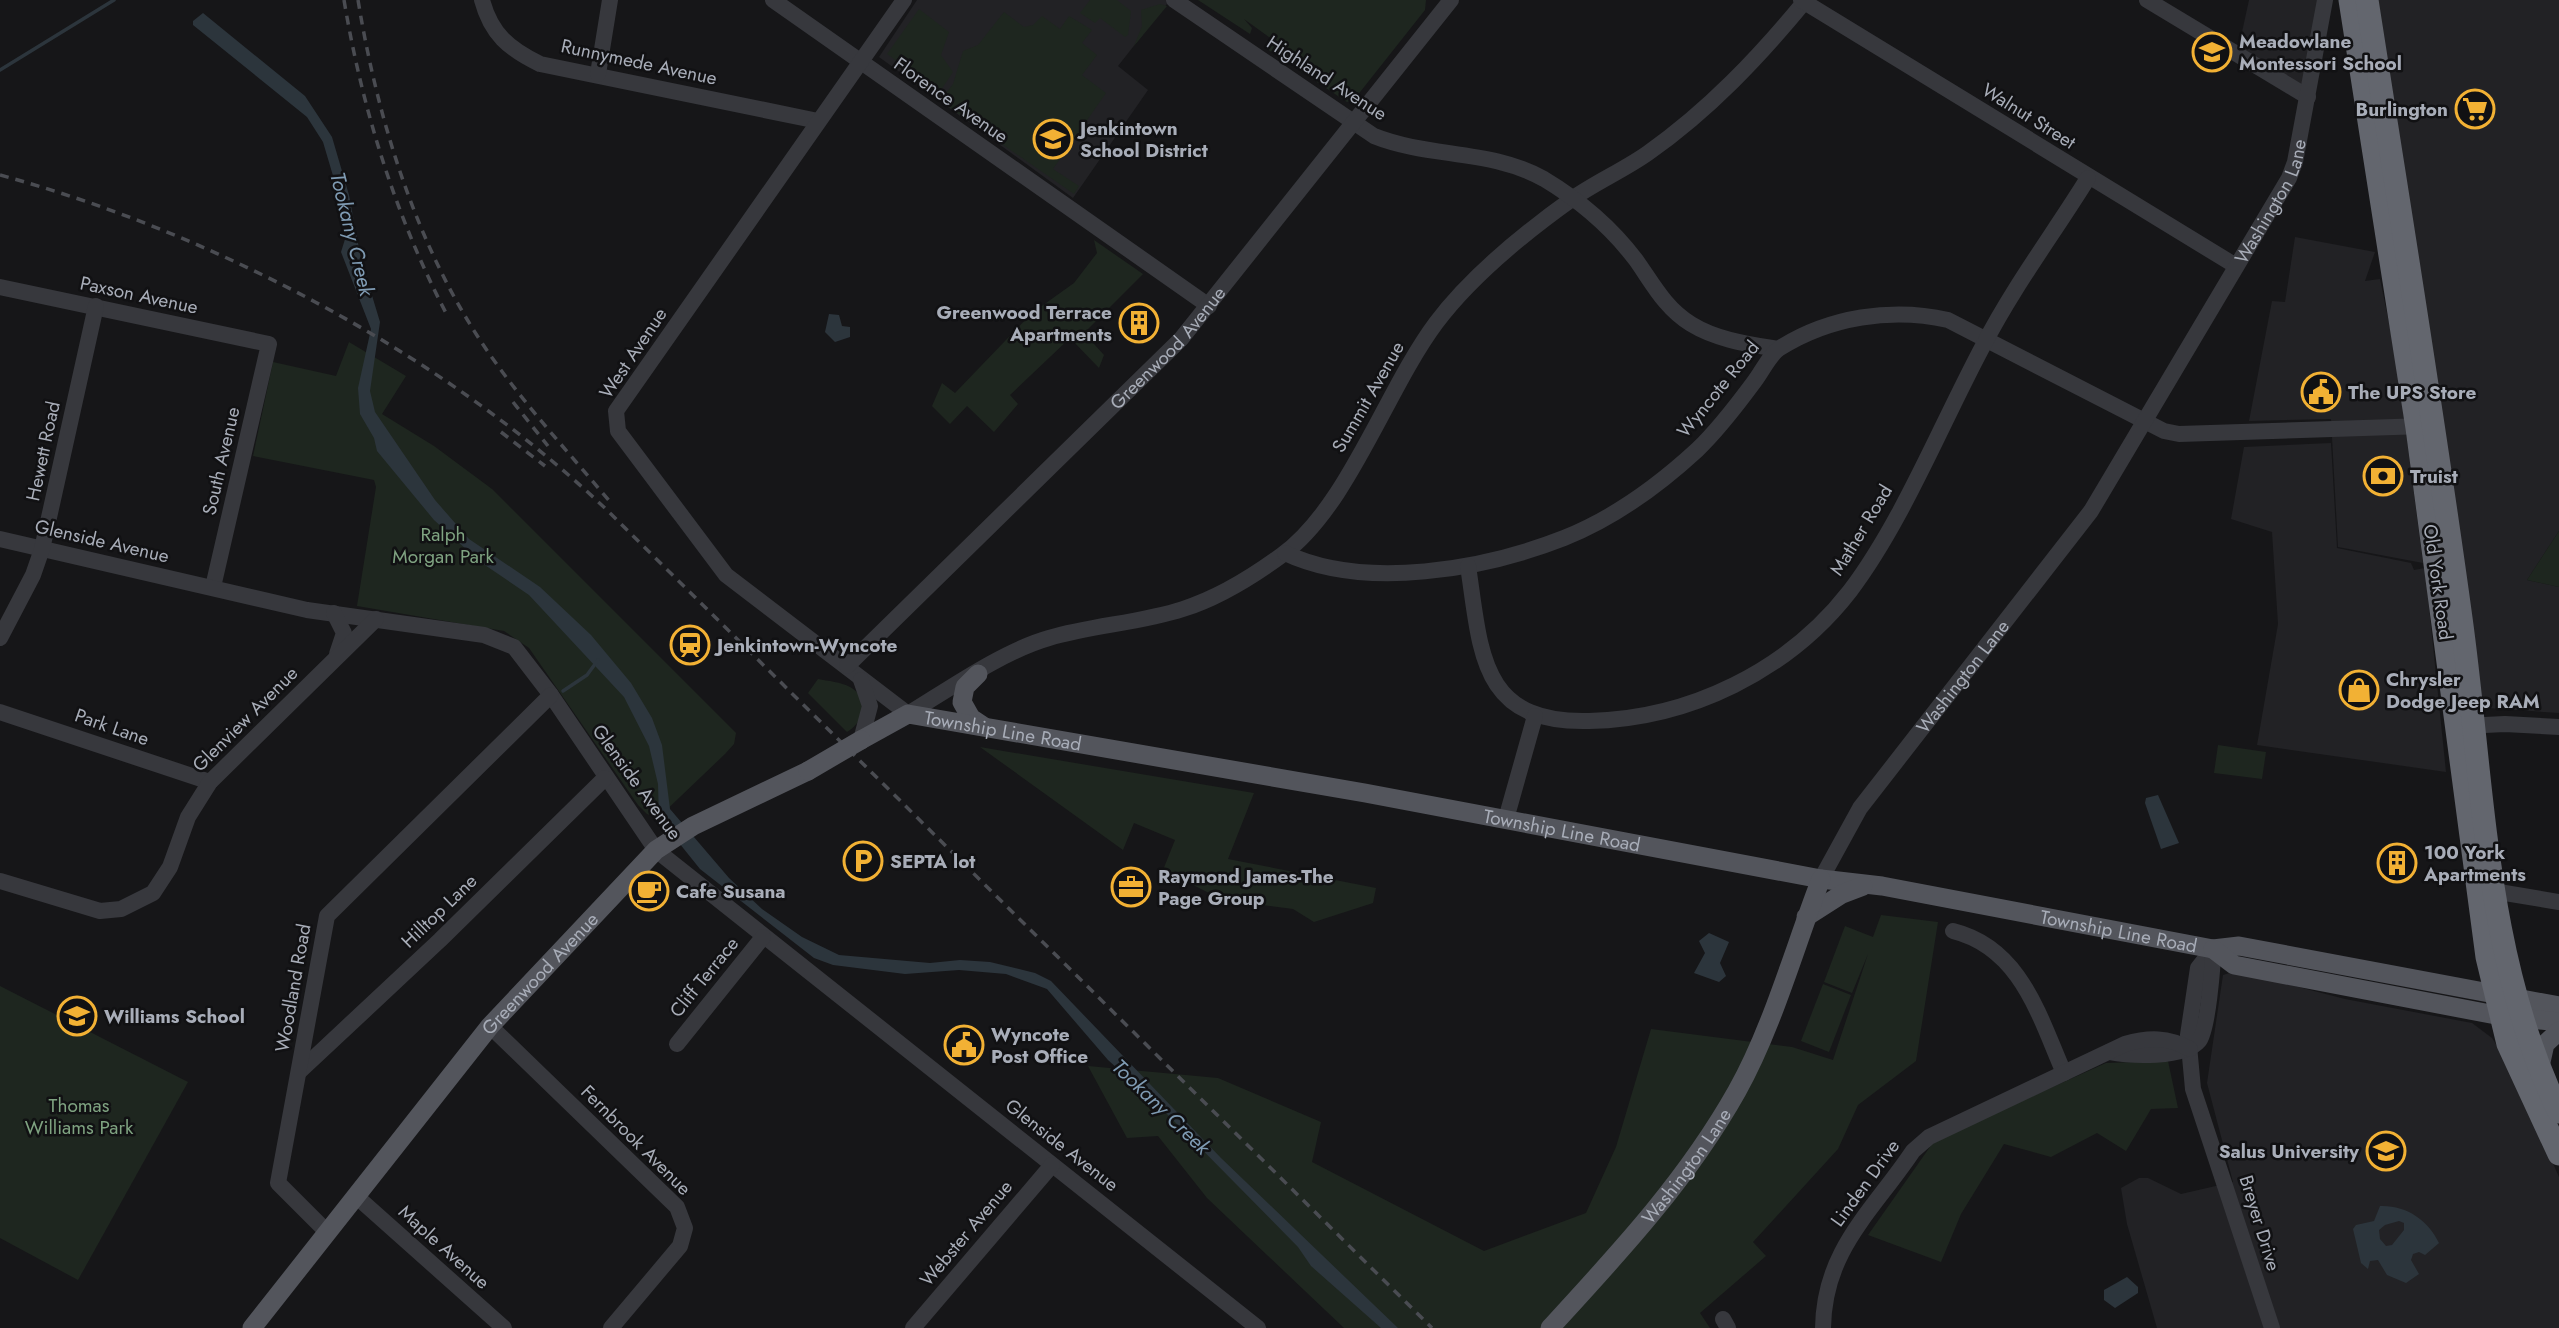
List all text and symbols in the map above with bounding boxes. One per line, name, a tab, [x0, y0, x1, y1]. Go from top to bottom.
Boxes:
place label: Meadowlane Montessori School	[2239, 28, 2402, 77]
street label: Highland Avenue	[1262, 29, 1393, 127]
school or university icon: Meadowlane Montessori School	[2191, 31, 2233, 73]
street label: Runnymede Avenue	[558, 32, 720, 92]
street label: Florence Avenue	[888, 51, 1014, 150]
street label: Walnut Street	[1977, 76, 2081, 156]
supermarket icon: Burlington	[2454, 88, 2496, 130]
place label: Burlington	[2356, 96, 2448, 123]
place label: Jenkintown School District	[1076, 115, 1208, 164]
school or university icon: Jenkintown School District	[1032, 118, 1074, 160]
street label: Washington Lane	[2228, 137, 2313, 269]
water label: Tookany Creek	[322, 169, 382, 300]
street label: Paxson Avenue	[78, 269, 201, 321]
street label: Greenwood Avenue	[1104, 280, 1232, 415]
place label: Greenwood Terrace Apartments	[937, 299, 1112, 348]
street label: West Avenue	[593, 302, 673, 404]
building icon: Greenwood Terrace Apartments	[1118, 302, 1160, 344]
street label: Wyncote Road	[1670, 335, 1766, 443]
street label: Summit Avenue	[1325, 336, 1411, 458]
public building icon: The UPS Store	[2300, 371, 2342, 413]
place label: The UPS Store	[2348, 379, 2476, 406]
street label: Hewett Road	[19, 399, 67, 503]
street label: South Avenue	[195, 404, 247, 518]
bank icon: Truist	[2362, 455, 2404, 497]
place label: Truist	[2410, 463, 2458, 490]
street label: Mather Road	[1823, 479, 1899, 581]
street label: Glenside Avenue	[32, 512, 172, 570]
park label: Ralph Morgan Park	[392, 521, 494, 570]
street label: Old York Road	[2417, 522, 2459, 642]
street label: Washington Lane	[1910, 613, 2016, 739]
station icon: Jenkintown-Wyncote	[669, 624, 711, 666]
place label: Jenkintown-Wyncote	[713, 632, 897, 659]
street label: Glenview Avenue	[186, 660, 304, 778]
place label: Chrysler Dodge Jeep RAM	[2386, 666, 2540, 715]
shop icon: Chrysler Dodge Jeep RAM	[2338, 669, 2380, 711]
street label: Park Lane	[71, 702, 153, 752]
street label: Township Line Road	[922, 704, 1084, 757]
street label: Glenside Avenue	[586, 719, 688, 846]
street label: Township Line Road	[1481, 802, 1643, 858]
place label: 100 York Apartments	[2423, 839, 2526, 888]
parking icon: SEPTA lot	[842, 840, 884, 882]
building icon: 100 York Apartments	[2376, 842, 2418, 884]
place label: SEPTA lot	[890, 848, 975, 875]
place label: Raymond James-The Page Group	[1158, 863, 1334, 912]
office icon: Raymond James-The Page Group	[1110, 866, 1152, 908]
street label: Hilltop Lane	[395, 868, 483, 954]
cafe icon: Cafe Susana	[628, 870, 670, 912]
place label: Cafe Susana	[676, 878, 786, 905]
street label: Township Line Road	[2038, 903, 2199, 959]
street label: Greenwood Avenue	[475, 906, 604, 1041]
street label: Woodland Road	[268, 922, 318, 1054]
street label: Cliff Terrace	[663, 931, 745, 1023]
school or university icon: Williams School	[56, 995, 98, 1037]
place label: Williams School	[104, 1003, 245, 1030]
place label: Wyncote Post Office	[991, 1021, 1088, 1070]
public building icon: Wyncote Post Office	[943, 1024, 985, 1066]
water label: Tookany Creek	[1105, 1052, 1218, 1163]
street label: Fernbrook Avenue	[575, 1079, 697, 1201]
park label: Thomas Williams Park	[25, 1092, 134, 1141]
street label: Glenside Avenue	[1000, 1092, 1124, 1198]
street label: Washington Lane	[1635, 1103, 1738, 1230]
school or university icon: Salus University	[2365, 1130, 2407, 1172]
street label: Linden Drive	[1824, 1134, 1906, 1232]
place label: Salus University	[2219, 1138, 2360, 1165]
street label: Breyer Drive	[2233, 1172, 2287, 1274]
street label: Webster Avenue	[913, 1174, 1019, 1292]
street label: Maple Avenue	[392, 1199, 496, 1295]

